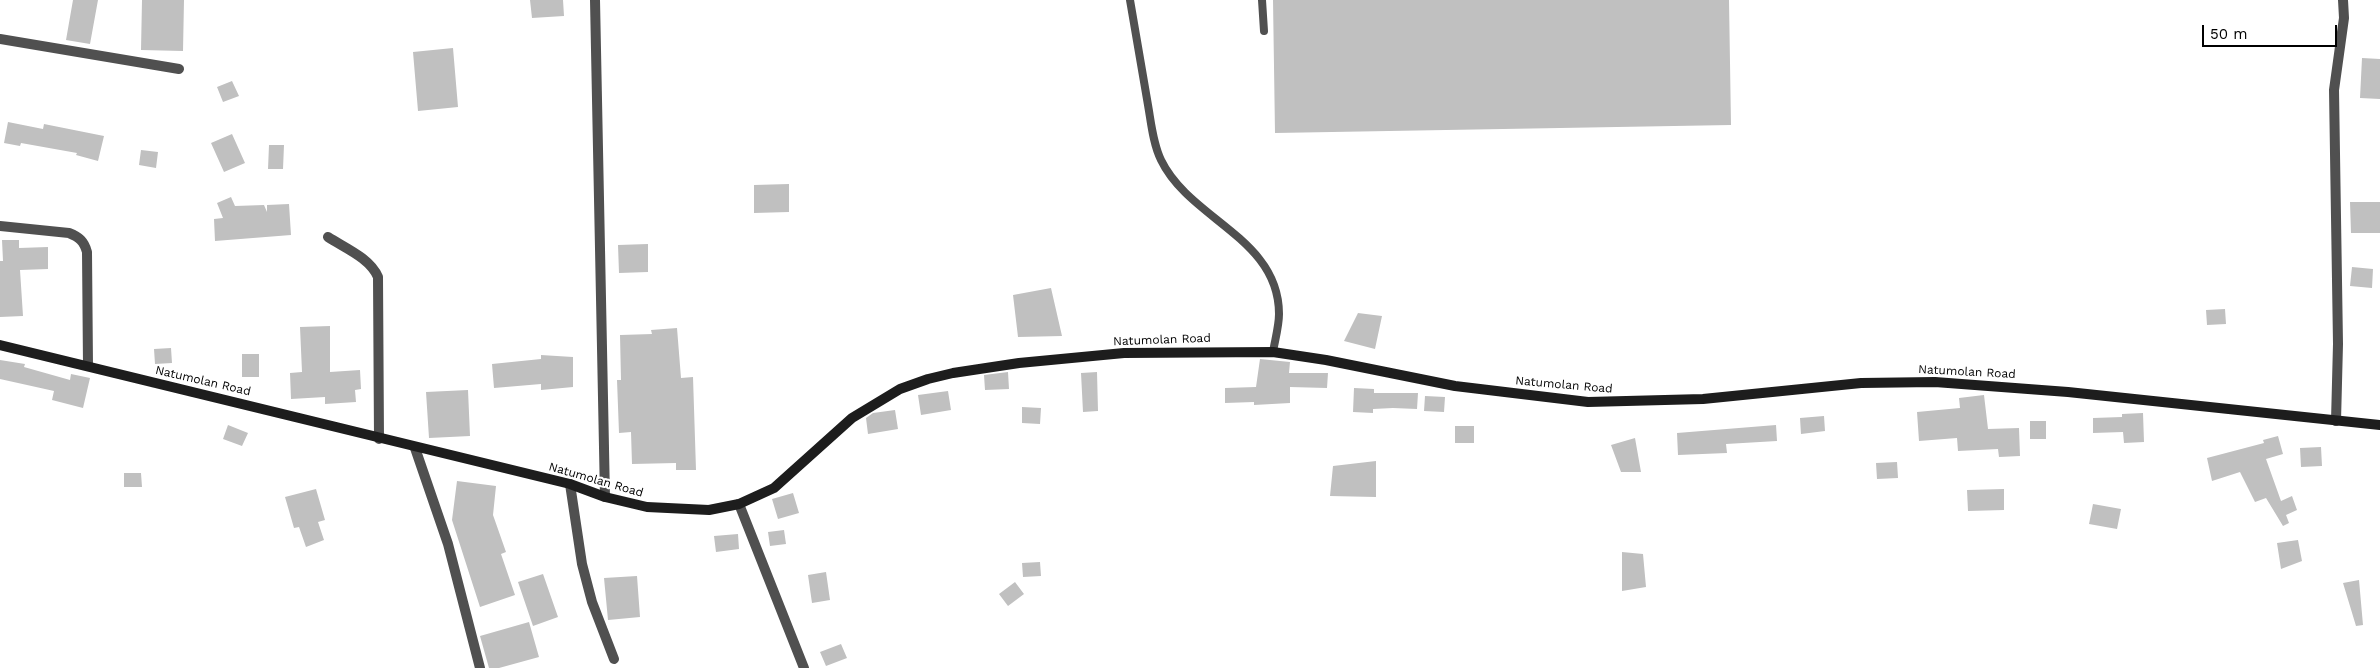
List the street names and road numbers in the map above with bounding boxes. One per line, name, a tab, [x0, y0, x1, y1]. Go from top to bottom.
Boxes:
street label: Natumolan Road	[1113, 331, 1211, 349]
street label: Natumolan Road	[1918, 362, 2016, 382]
street label: Natumolan Road	[154, 363, 252, 399]
street label: Natumolan Road	[1515, 374, 1613, 396]
street label: Natumolan Road	[547, 460, 645, 500]

